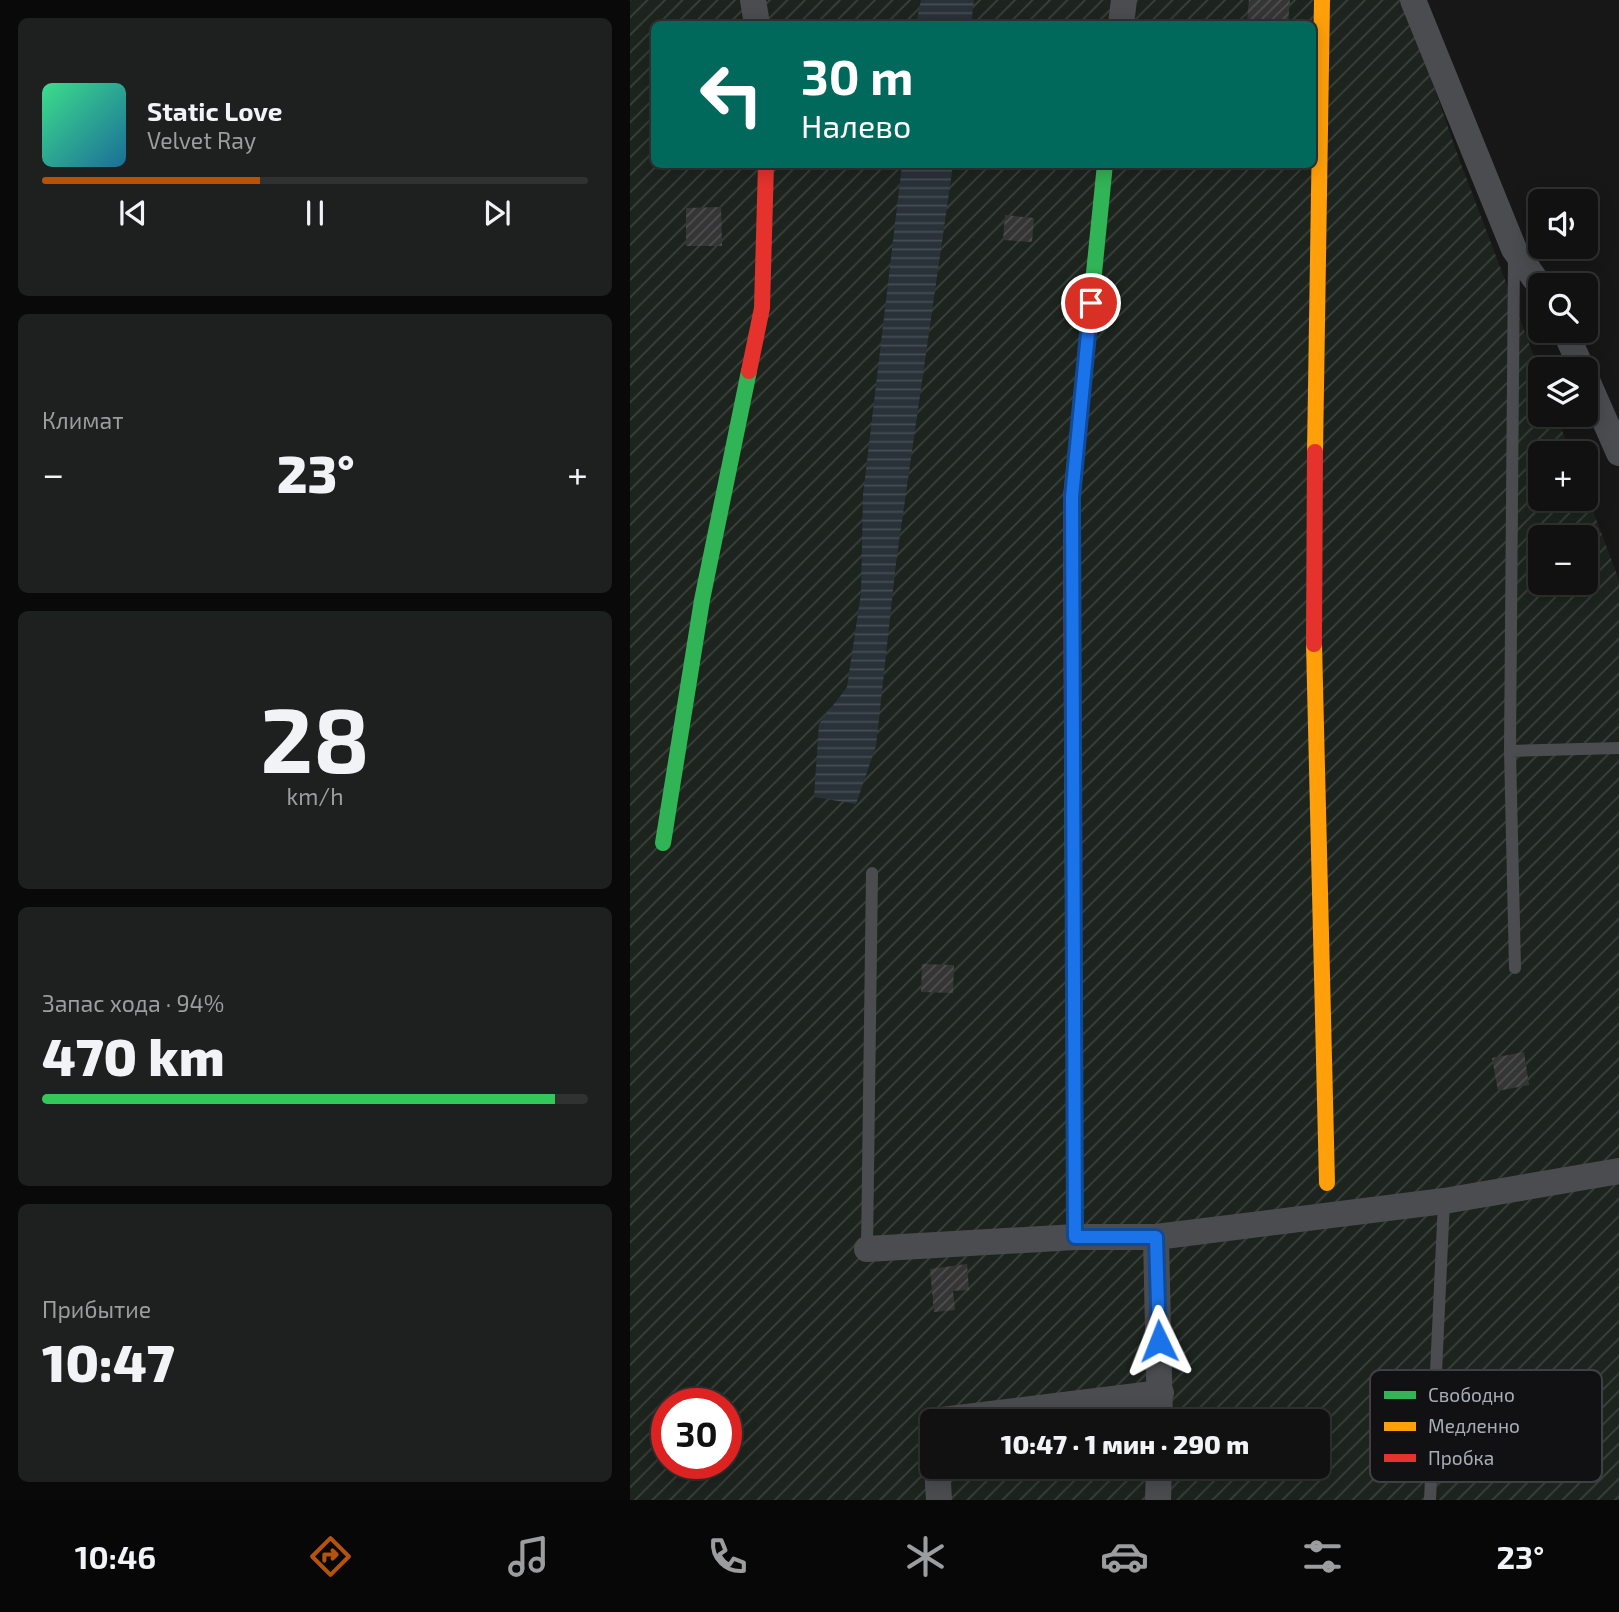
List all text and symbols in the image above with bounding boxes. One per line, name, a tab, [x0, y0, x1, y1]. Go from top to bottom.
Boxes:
text: 30 m	[801, 46, 913, 105]
icon: left	[686, 49, 777, 140]
text: Static Love	[147, 95, 283, 126]
text: Налево	[801, 106, 911, 144]
text: Velvet Ray	[147, 126, 256, 154]
map controls	[1528, 189, 1598, 595]
button: sound	[1528, 189, 1598, 259]
icon: previous	[114, 194, 152, 232]
icon: pause	[296, 194, 334, 232]
icon: next	[478, 194, 516, 232]
pin	[1061, 273, 1121, 333]
button: search	[1528, 273, 1598, 343]
icon: arrive	[1072, 284, 1110, 322]
button: layers	[1528, 357, 1598, 427]
text: Климат	[42, 406, 123, 434]
text: 23°	[277, 441, 355, 503]
button: +	[1528, 441, 1598, 511]
text: −	[42, 450, 64, 496]
text: +	[567, 450, 588, 496]
button: −	[1528, 525, 1598, 595]
text: 28	[260, 682, 370, 791]
text: km/h	[286, 782, 344, 810]
text: Запас хода · 94%	[42, 989, 224, 1017]
text: 470 km	[42, 1024, 225, 1086]
text: Прибытие	[42, 1295, 151, 1323]
position arrow	[1122, 1304, 1196, 1378]
text: 10:47	[42, 1330, 175, 1392]
legend	[1370, 1370, 1602, 1482]
text: Свободно	[1428, 1383, 1515, 1406]
speed limit sign: 30	[651, 1388, 742, 1479]
text: Медленно	[1428, 1414, 1520, 1437]
text: 10:47 · 1 мин · 290 m	[1001, 1428, 1249, 1459]
text: Пробка	[1428, 1446, 1494, 1469]
icon: directions	[306, 1532, 355, 1581]
icon: music	[504, 1532, 553, 1581]
icon: phone	[703, 1532, 752, 1581]
icon: climate	[901, 1532, 950, 1581]
icon: car	[1100, 1532, 1149, 1581]
icon: filters	[1298, 1532, 1347, 1581]
text: 10:46	[75, 1537, 156, 1575]
text: 23°	[1496, 1537, 1544, 1575]

